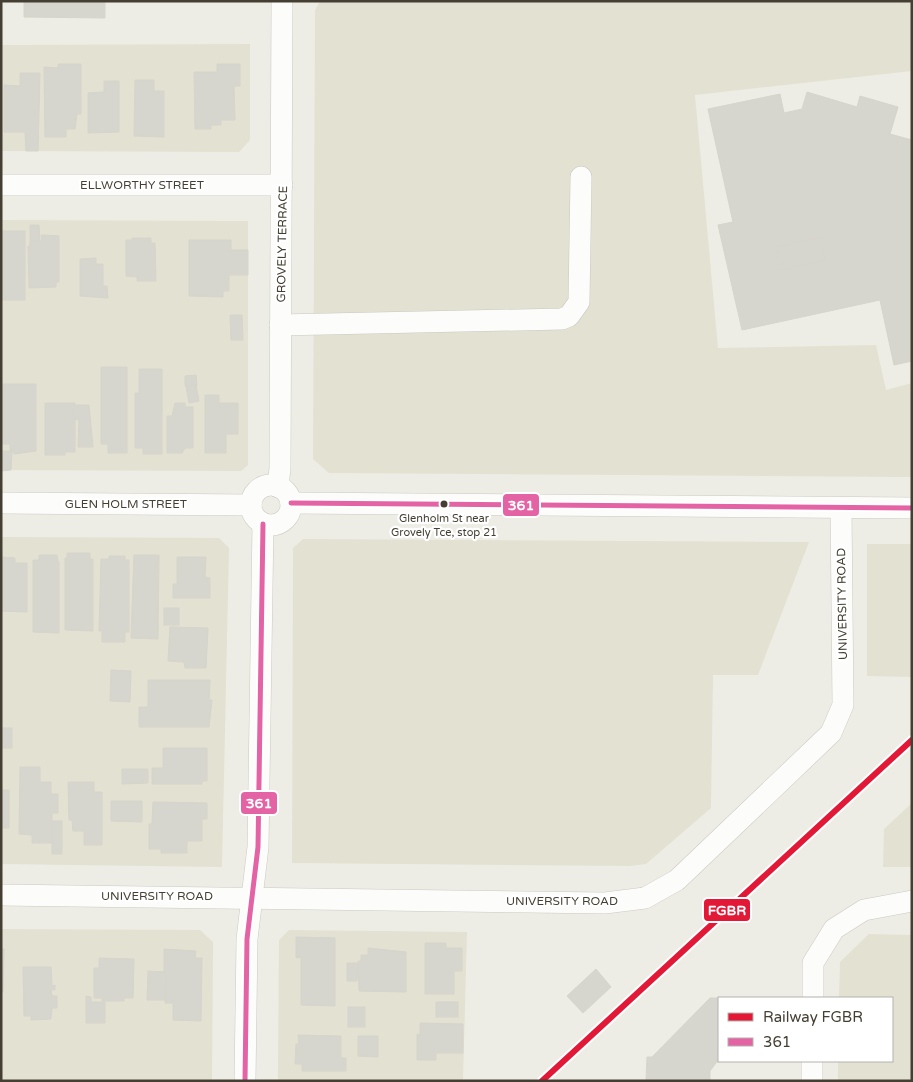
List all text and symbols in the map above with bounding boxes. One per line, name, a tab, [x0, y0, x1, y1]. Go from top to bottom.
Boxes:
street label: ELLWORTHY STREET	[80, 178, 205, 192]
street label: GROVELY TERRACE	[274, 185, 290, 302]
line badge: 361	[502, 493, 540, 517]
street label: GLEN HOLM STREET	[65, 497, 188, 511]
text: 361	[508, 497, 534, 514]
marker: Glenholm St near Grovely Tce, stop 21	[439, 499, 449, 509]
place label: Glenholm St near Grovely Tce, stop 21	[391, 512, 497, 539]
street label: UNIVERSITY ROAD	[834, 548, 850, 660]
line badge: 361	[240, 791, 278, 815]
text: 361	[246, 795, 272, 812]
street label: UNIVERSITY ROAD	[101, 889, 213, 903]
street label: UNIVERSITY ROAD	[506, 894, 618, 908]
line badge: FGBR	[703, 898, 751, 922]
text: FGBR	[708, 902, 746, 919]
legend	[718, 997, 893, 1062]
text: Railway FGBR	[763, 1008, 863, 1026]
text: 361	[763, 1033, 791, 1051]

